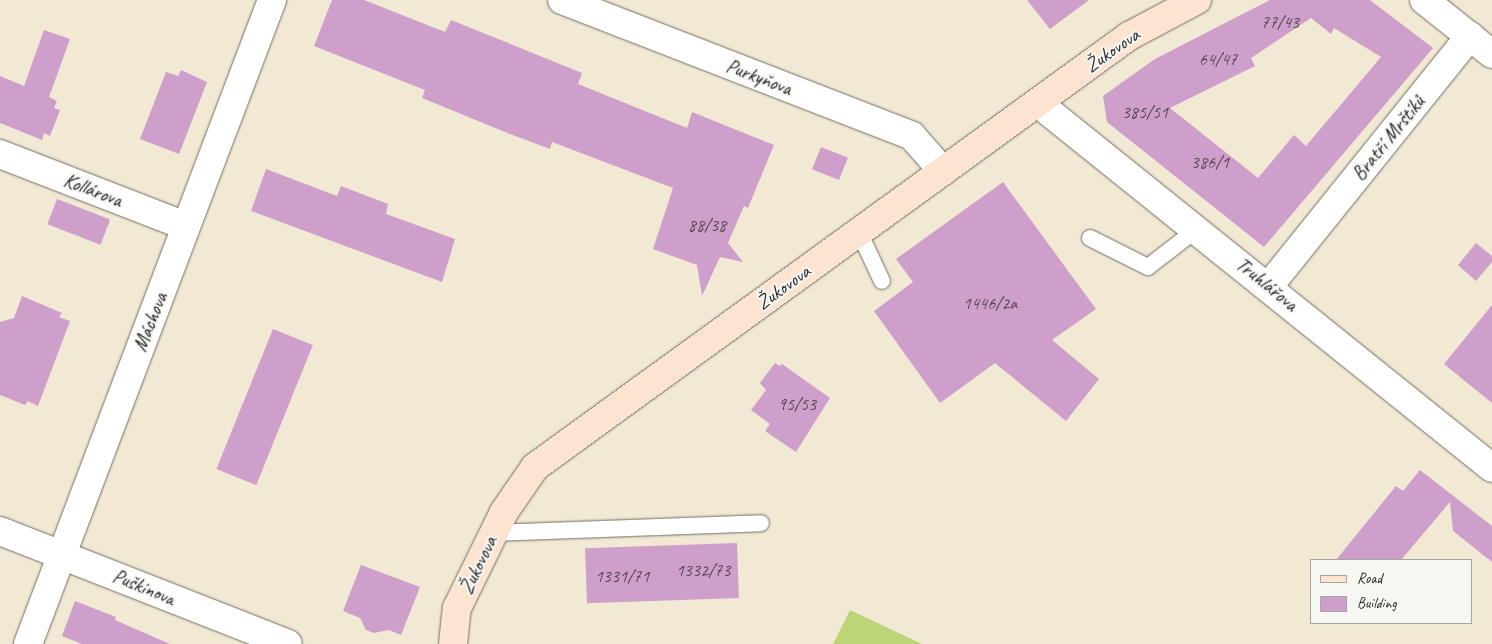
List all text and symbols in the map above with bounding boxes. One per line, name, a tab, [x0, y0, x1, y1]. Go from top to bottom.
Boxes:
house number: 77/43	[1261, 11, 1299, 33]
street label: Žukovova	[1080, 23, 1144, 77]
house number: 64/47	[1199, 48, 1237, 70]
street label: Purkyňova	[723, 54, 795, 100]
street label: Bratří Mrštíků	[1347, 91, 1429, 185]
house number: 385/51	[1122, 101, 1168, 123]
house number: 386/1	[1191, 151, 1229, 173]
street label: Kollárova	[60, 168, 126, 212]
house number: 88/38	[688, 214, 726, 236]
street label: Truhlářova	[1231, 252, 1303, 316]
street label: Žukovova	[751, 259, 815, 315]
street label: Máchova	[128, 289, 172, 355]
house number: 1446/2a	[963, 292, 1017, 314]
house number: 95/53	[778, 393, 816, 415]
street label: Žukovova	[454, 532, 502, 598]
house number: 1332/73	[676, 559, 730, 581]
legend	[1310, 559, 1472, 624]
street label: Puškinova	[109, 564, 179, 610]
house number: 1331/71	[595, 565, 649, 587]
text: Road	[1357, 569, 1382, 588]
text: Building	[1357, 594, 1396, 613]

